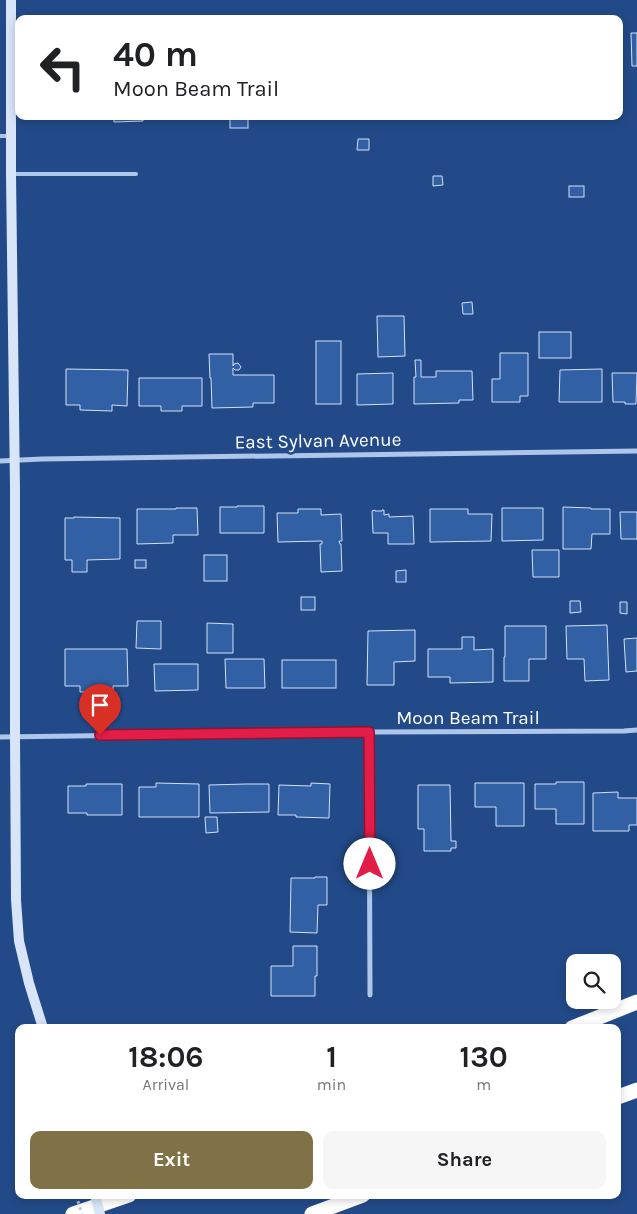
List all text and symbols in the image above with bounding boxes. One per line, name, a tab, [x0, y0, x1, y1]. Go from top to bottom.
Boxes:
text: 40 m	[113, 34, 198, 75]
icon: left	[30, 35, 95, 100]
text: Moon Beam Trail	[113, 76, 279, 102]
street label: East Sylvan Avenue	[234, 429, 402, 453]
pin	[79, 684, 121, 735]
icon: arrive	[86, 691, 114, 719]
street label: Moon Beam Trail	[396, 707, 540, 729]
position arrow	[343, 837, 395, 889]
map controls	[566, 954, 621, 1009]
button: search	[566, 954, 621, 1009]
text: 18:06	[128, 1039, 204, 1075]
text: 1	[326, 1039, 337, 1075]
text: 130	[459, 1039, 508, 1075]
text: Arrival	[142, 1075, 189, 1094]
text: min	[317, 1075, 346, 1094]
text: m	[476, 1075, 491, 1094]
button: Exit	[30, 1131, 313, 1189]
button: Share	[323, 1131, 606, 1189]

